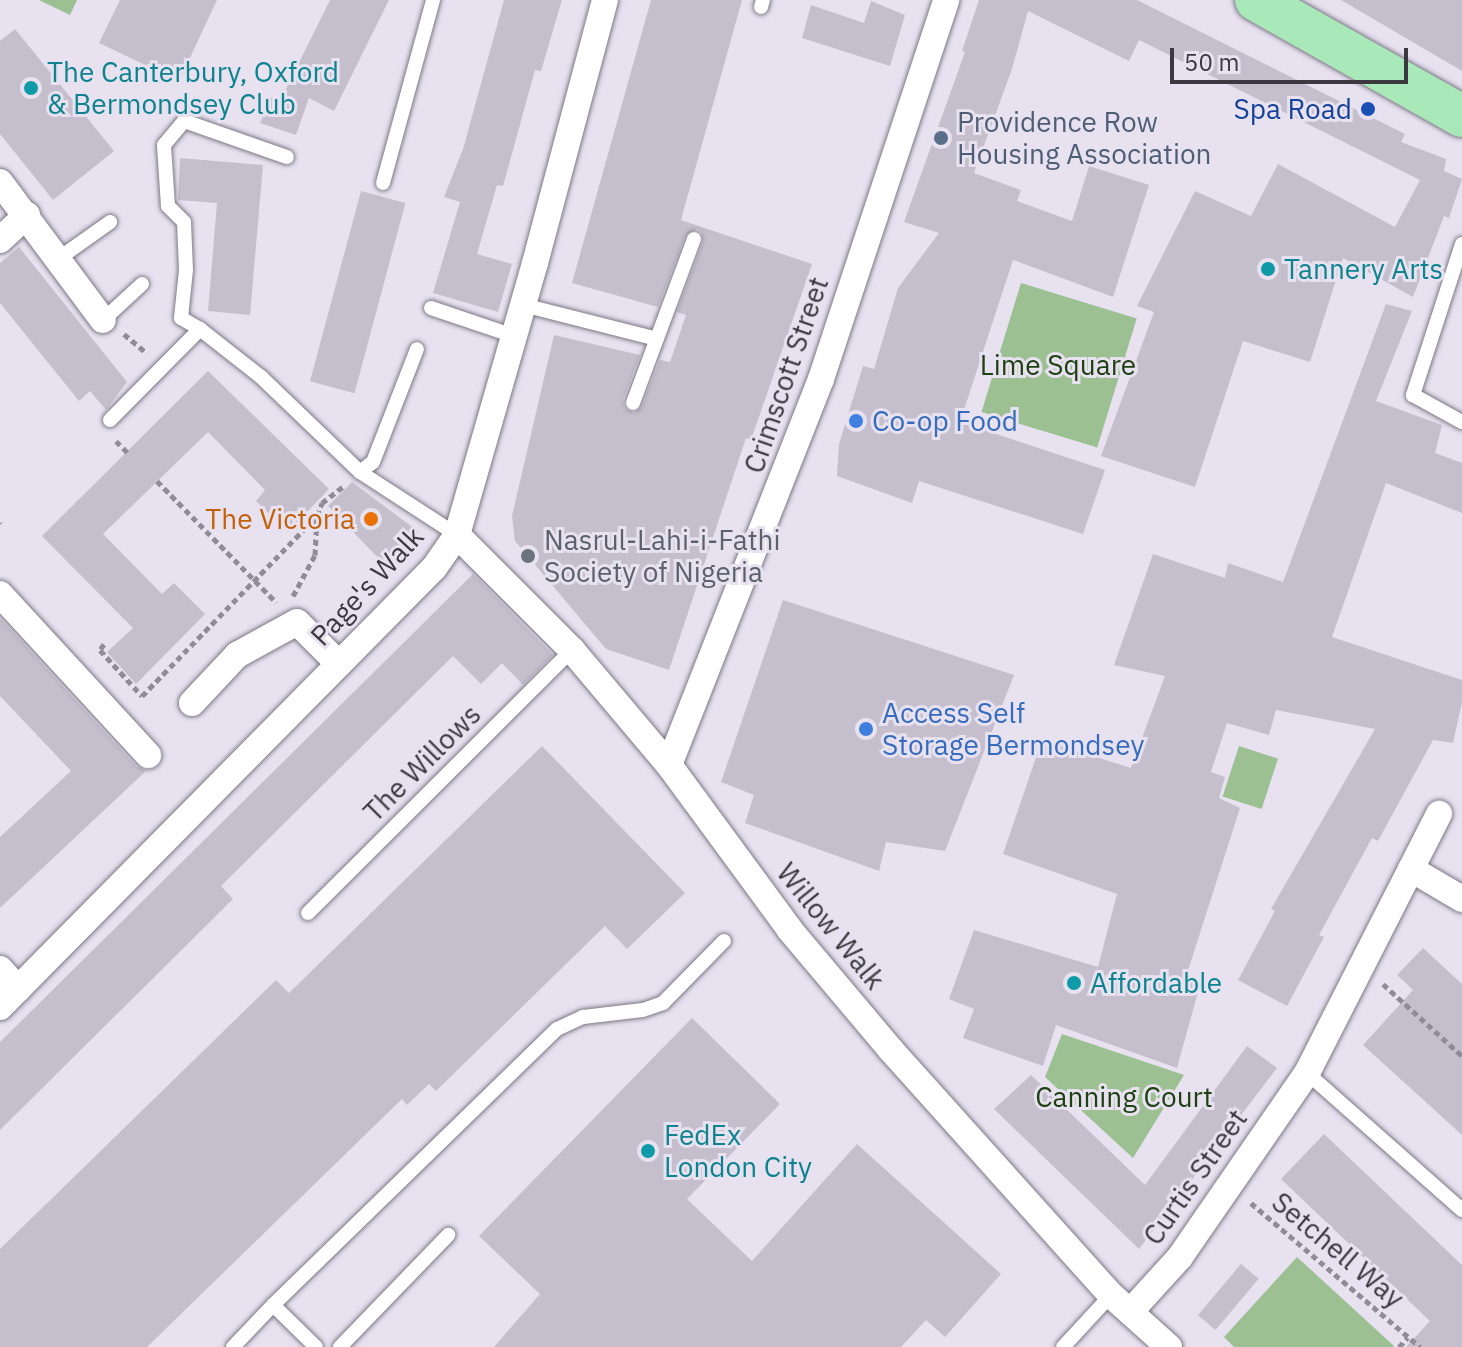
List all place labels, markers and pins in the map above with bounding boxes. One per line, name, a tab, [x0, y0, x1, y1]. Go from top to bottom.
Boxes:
place label: The Canterbury, Oxford & Bermondsey Club	[47, 55, 339, 121]
marker: The Canterbury, Oxford & Bermondsey Club	[22, 79, 40, 97]
place label: Spa Road	[1234, 92, 1352, 126]
marker: Spa Road	[1359, 100, 1377, 118]
place label: Providence Row Housing Association	[957, 105, 1211, 171]
marker: Providence Row Housing Association	[932, 129, 950, 147]
place label: Tannery Arts	[1284, 252, 1443, 286]
marker: Tannery Arts	[1259, 260, 1277, 278]
place label: Co-op Food	[872, 404, 1018, 438]
marker: Co-op Food	[847, 412, 865, 430]
place label: The Victoria	[205, 502, 355, 536]
marker: The Victoria	[362, 510, 380, 528]
place label: Nasrul-Lahi-i-Fathi Society of Nigeria	[544, 523, 780, 589]
marker: Nasrul-Lahi-i-Fathi Society of Nigeria	[519, 547, 537, 565]
place label: Access Self Storage Bermondsey	[882, 696, 1144, 762]
marker: Access Self Storage Bermondsey	[857, 720, 875, 738]
place label: Affordable	[1090, 966, 1222, 1000]
marker: Affordable	[1065, 974, 1083, 992]
place label: FedEx London City	[664, 1118, 812, 1184]
marker: FedEx London City	[639, 1142, 657, 1160]

